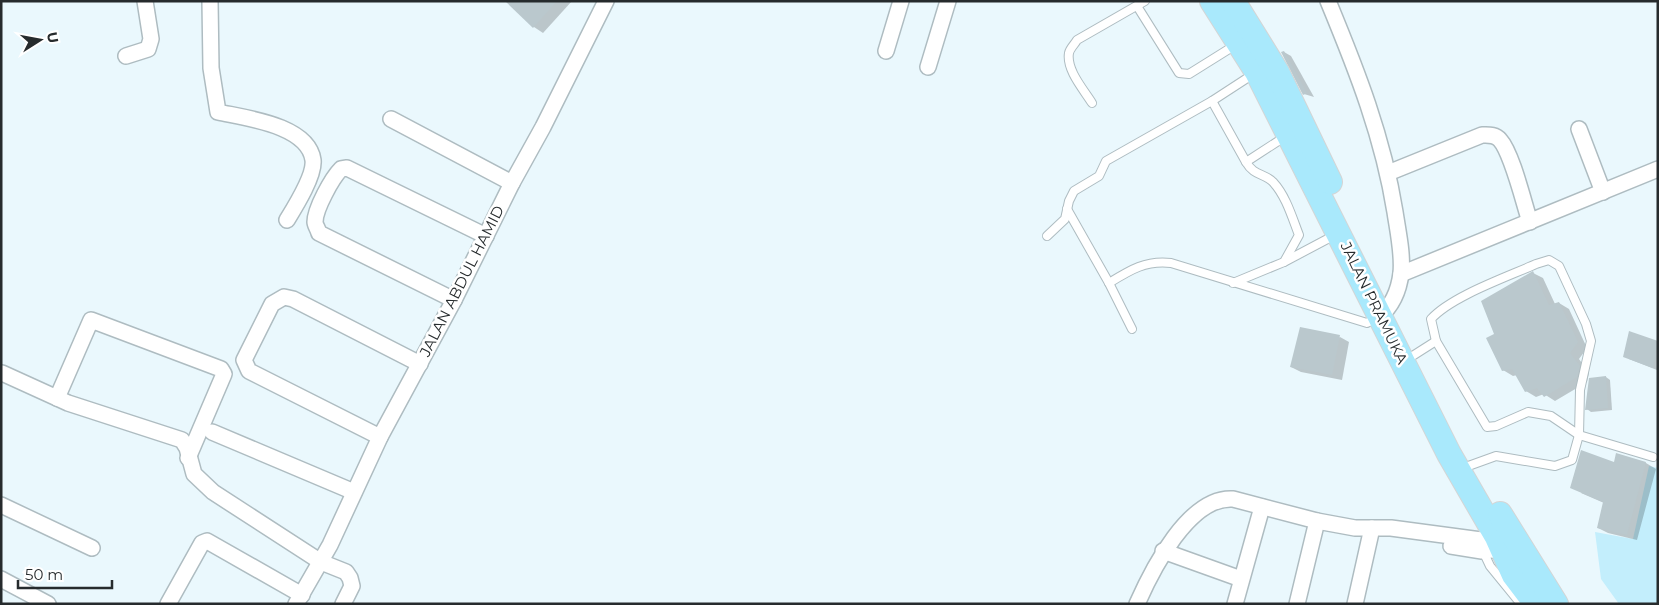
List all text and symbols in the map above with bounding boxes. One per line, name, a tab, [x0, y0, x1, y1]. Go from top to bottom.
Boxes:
north arrow	[15, 15, 65, 65]
text: U	[43, 30, 63, 45]
street label: JALAN ABDUL HAMID	[415, 202, 508, 360]
street label: JALAN PRAMUKA	[1336, 238, 1412, 367]
scale bar	[18, 558, 111, 590]
text: 50 m	[25, 565, 63, 584]

